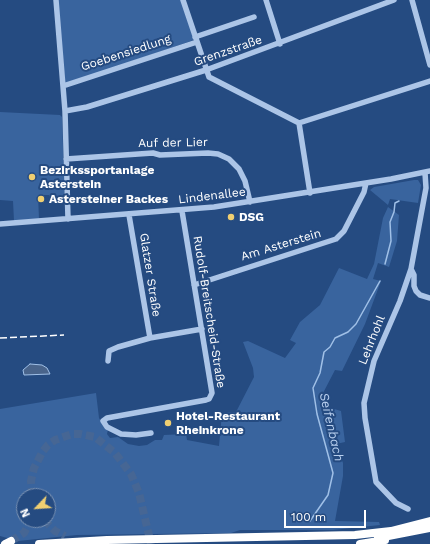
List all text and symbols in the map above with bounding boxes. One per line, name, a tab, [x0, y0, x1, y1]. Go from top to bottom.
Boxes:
street label: Goebensiedlung	[79, 32, 173, 74]
street label: Grenzstraße	[192, 33, 264, 69]
street label: Auf der Lier	[138, 135, 208, 151]
place label: Bezirkssportanlage Asterstein	[40, 163, 154, 191]
marker: Bezirkssportanlage Asterstein	[27, 172, 37, 182]
street label: Lindenallee	[178, 185, 246, 207]
place label: Astersteiner Backes	[49, 192, 168, 206]
marker: Astersteiner Backes	[36, 194, 46, 204]
place label: DSG	[239, 210, 264, 224]
marker: DSG	[226, 212, 236, 222]
street label: Am Asterstein	[239, 226, 323, 264]
street label: Glatzer Straße	[136, 232, 164, 318]
street label: Rudolf-Breitscheid-Straße	[190, 235, 228, 389]
street label: Lehrhohl	[356, 313, 388, 367]
water label: Seifenbach	[316, 391, 346, 463]
place label: Hotel-Restaurant Rheinkrone	[176, 409, 280, 437]
marker: Hotel-Restaurant Rheinkrone	[163, 418, 173, 428]
north arrow	[16, 488, 56, 528]
scale bar	[286, 502, 368, 528]
text: N	[18, 506, 33, 519]
text: 100 m	[291, 510, 326, 524]

